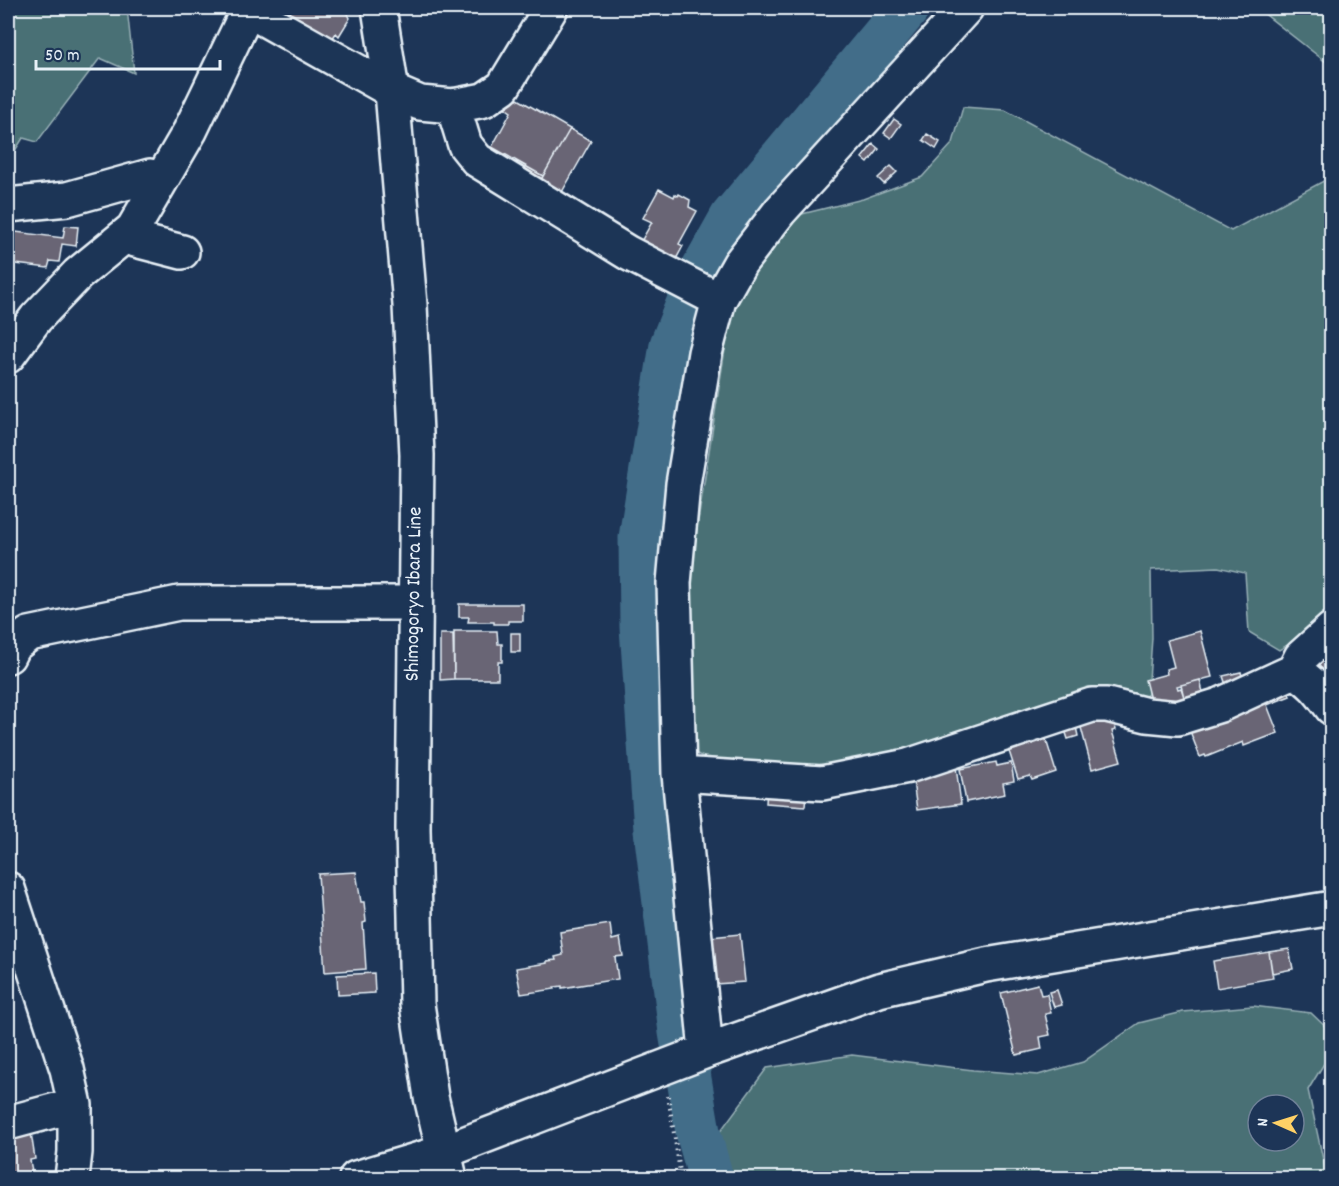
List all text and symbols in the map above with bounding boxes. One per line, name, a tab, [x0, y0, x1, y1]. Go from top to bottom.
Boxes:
scale bar	[36, 33, 220, 71]
text: 50 m	[45, 44, 80, 69]
street label: Shimogoryo Ibara Line	[398, 506, 432, 682]
north arrow	[1246, 1093, 1306, 1153]
text: N	[1252, 1118, 1275, 1127]

